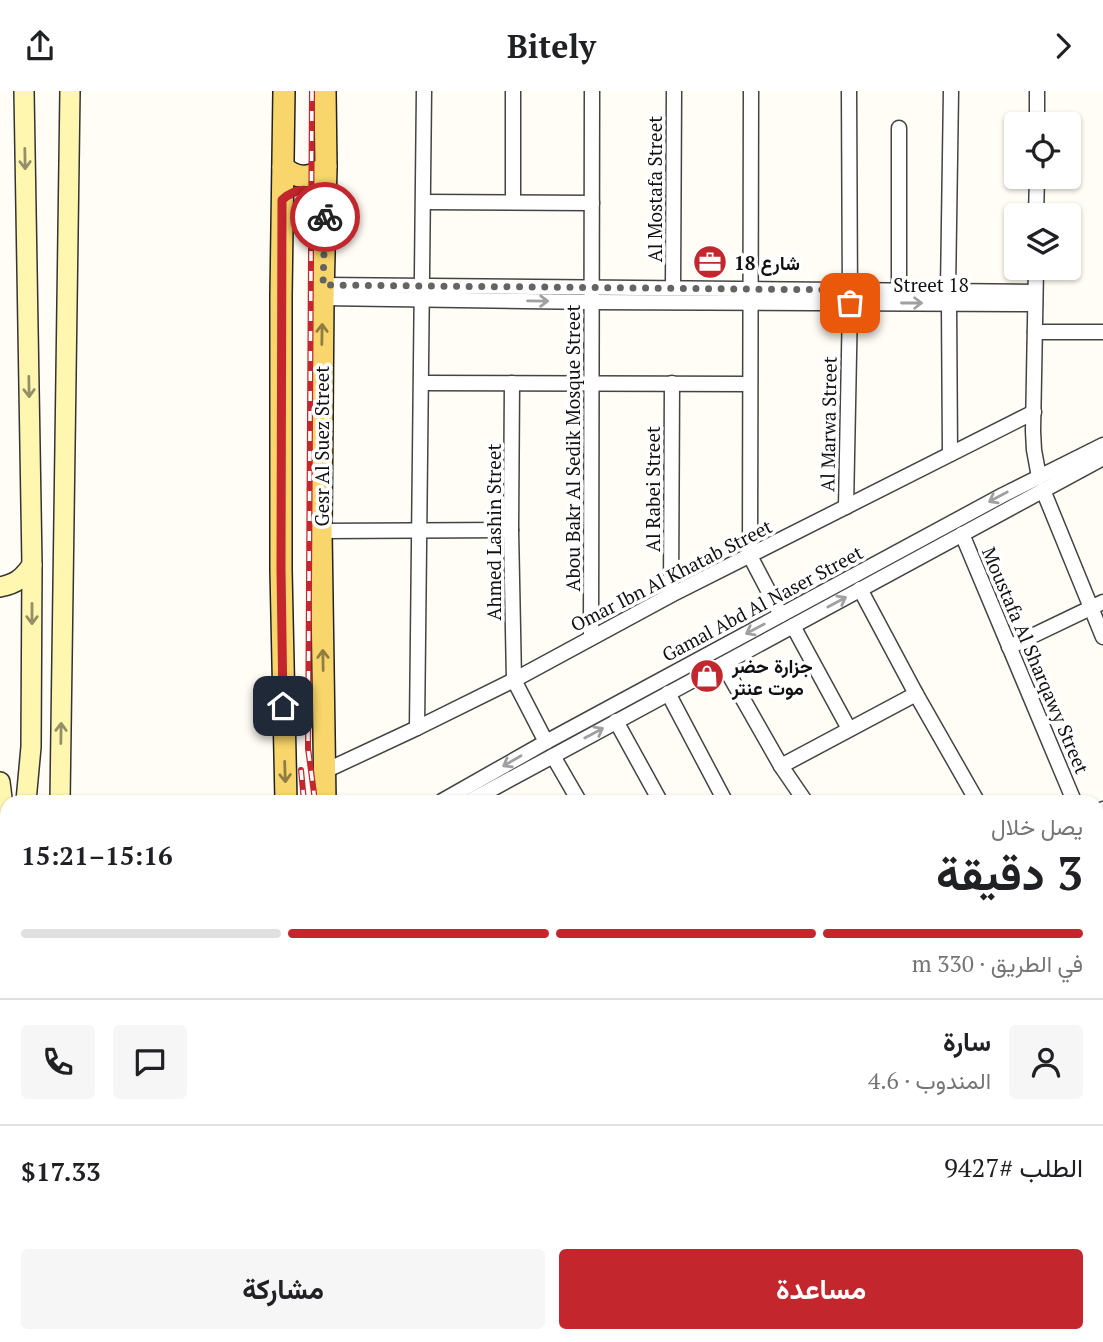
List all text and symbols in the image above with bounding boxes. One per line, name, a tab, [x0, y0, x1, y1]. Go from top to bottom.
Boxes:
text: Bitely	[507, 25, 596, 67]
icon: share	[21, 27, 59, 65]
icon: forward	[1044, 27, 1082, 65]
map controls	[1004, 112, 1081, 280]
button: locate	[1004, 112, 1081, 189]
street label: Al Mostafa Street	[642, 116, 667, 262]
one-way arrow	[18, 147, 32, 170]
courier	[290, 182, 360, 252]
icon: bike	[306, 198, 344, 236]
button: layers	[1004, 203, 1081, 280]
office icon: شارع 18	[691, 243, 729, 281]
place label: شارع 18	[734, 250, 800, 276]
street label: Street 18	[893, 272, 969, 297]
pin	[820, 273, 880, 333]
icon: bag	[831, 284, 869, 322]
one-way arrow	[526, 294, 549, 308]
one-way arrow	[901, 297, 924, 310]
street label: Abou Bakr Al Sedik Mosque Street	[560, 304, 585, 592]
one-way arrow	[315, 323, 329, 346]
street label: Al Marwa Street	[814, 356, 842, 492]
street label: Gesr Al Suez Street	[309, 366, 334, 526]
one-way arrow	[22, 375, 36, 398]
street label: Al Rabei Street	[640, 426, 665, 552]
street label: Ahmed Lashin Street	[481, 444, 506, 620]
one-way arrow	[988, 491, 1009, 505]
street label: Omar Ibn Al Khatab Street	[566, 513, 776, 637]
street label: Gamal Abd Al Naser Street	[657, 539, 867, 667]
street label: Moustafa Al Sharqawy Street	[977, 543, 1095, 777]
one-way arrow	[826, 595, 847, 608]
one-way arrow	[25, 602, 39, 625]
one-way arrow	[745, 623, 766, 636]
one-way arrow	[316, 649, 330, 672]
place label: جزارة حضر موت عنتر	[731, 653, 813, 701]
shop icon: جزارة حضر موت عنتر	[688, 657, 726, 695]
pin	[253, 676, 313, 736]
icon: home	[264, 687, 302, 725]
one-way arrow	[54, 722, 68, 745]
one-way arrow	[583, 726, 604, 740]
one-way arrow	[502, 755, 523, 768]
one-way arrow	[279, 760, 292, 783]
text: يصل خلال	[991, 811, 1083, 842]
text: 15:16–15:21	[21, 838, 173, 872]
text: 3 دقيقة	[936, 842, 1083, 903]
text: في الطريق · 330 m	[912, 948, 1083, 979]
text: سارة	[943, 1024, 991, 1058]
button: phone	[21, 1025, 95, 1099]
button: chat	[113, 1025, 187, 1099]
button: person	[1009, 1025, 1083, 1099]
text: المندوب · 4.6	[868, 1065, 991, 1096]
text: الطلب #9427	[944, 1150, 1083, 1184]
text: $17.33	[21, 1154, 101, 1188]
button: مشاركة	[21, 1249, 545, 1329]
button: مساعدة	[559, 1249, 1083, 1329]

